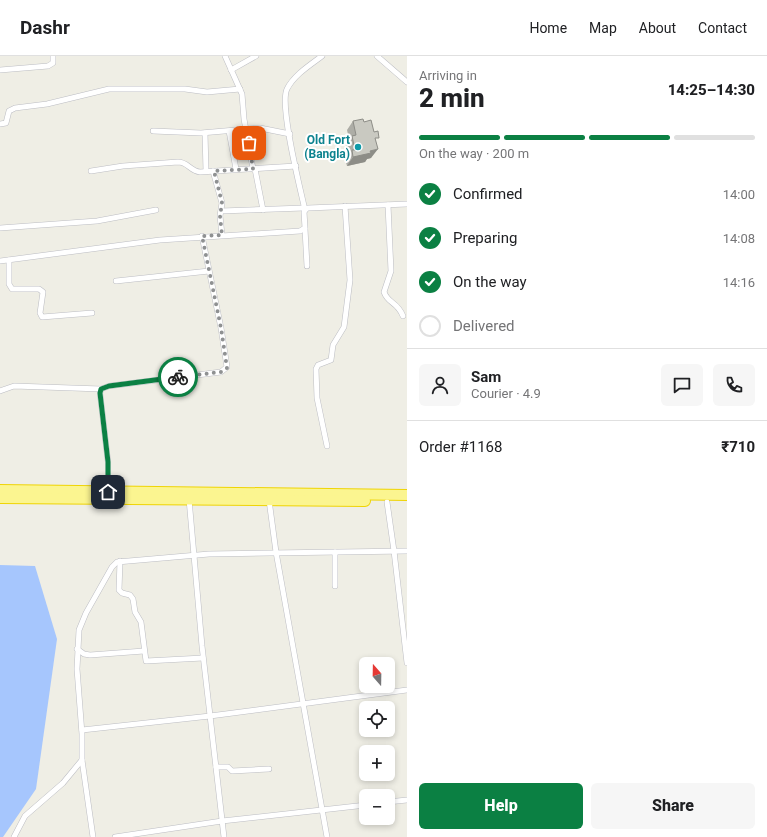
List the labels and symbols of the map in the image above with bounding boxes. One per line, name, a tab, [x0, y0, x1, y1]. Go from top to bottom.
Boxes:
pin	[232, 126, 266, 160]
place label: Old Fort (Bangla)	[304, 133, 350, 161]
marker: Old Fort (Bangla)	[353, 142, 363, 152]
courier	[158, 357, 198, 397]
pin	[91, 475, 125, 509]
north arrow	[359, 657, 395, 693]

